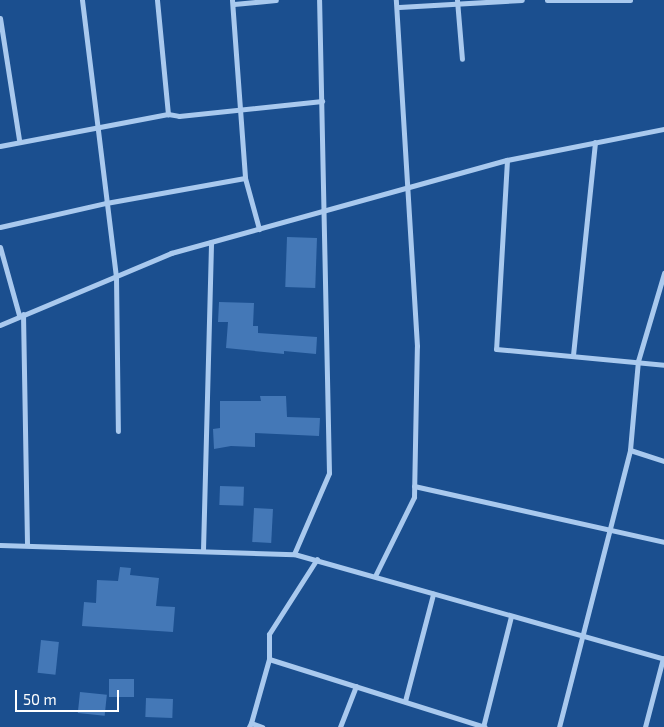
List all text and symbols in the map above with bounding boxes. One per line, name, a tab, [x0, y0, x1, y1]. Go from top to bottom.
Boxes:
scale bar	[18, 680, 121, 712]
text: 50 m	[23, 690, 57, 708]

